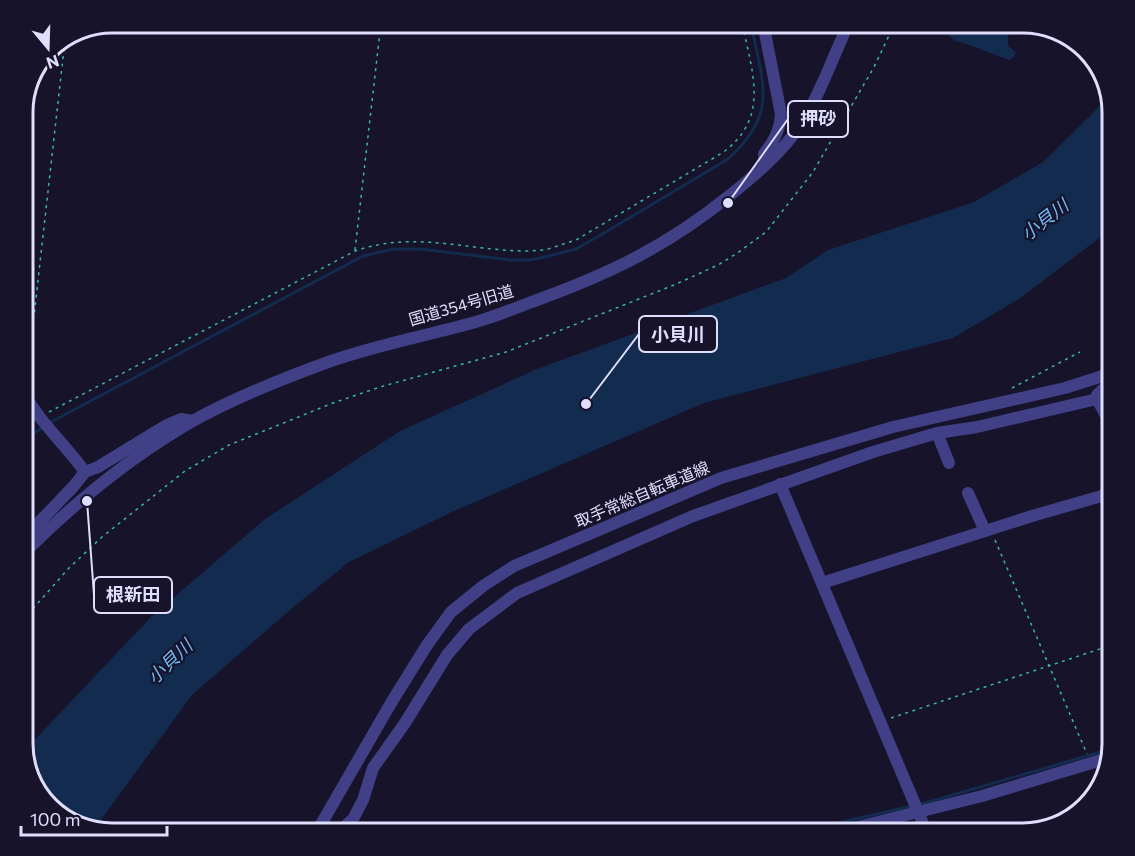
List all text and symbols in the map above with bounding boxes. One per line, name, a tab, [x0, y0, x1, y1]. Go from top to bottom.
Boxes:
north arrow	[18, 18, 78, 78]
text: N	[44, 52, 62, 74]
callout: 押砂	[788, 101, 848, 137]
text: 押砂	[800, 107, 836, 129]
water label: 小貝川	[1016, 193, 1074, 245]
street label: 国道354号旧道	[406, 281, 515, 329]
callout: 小貝川	[639, 316, 717, 352]
text: 小貝川	[651, 323, 705, 345]
street label: 取手常総自転車道線	[572, 457, 712, 530]
callout: 根新田	[94, 577, 172, 613]
text: 根新田	[106, 583, 160, 605]
water label: 小貝川	[142, 633, 198, 688]
scale bar	[21, 799, 166, 837]
text: 100 m	[30, 808, 80, 830]

